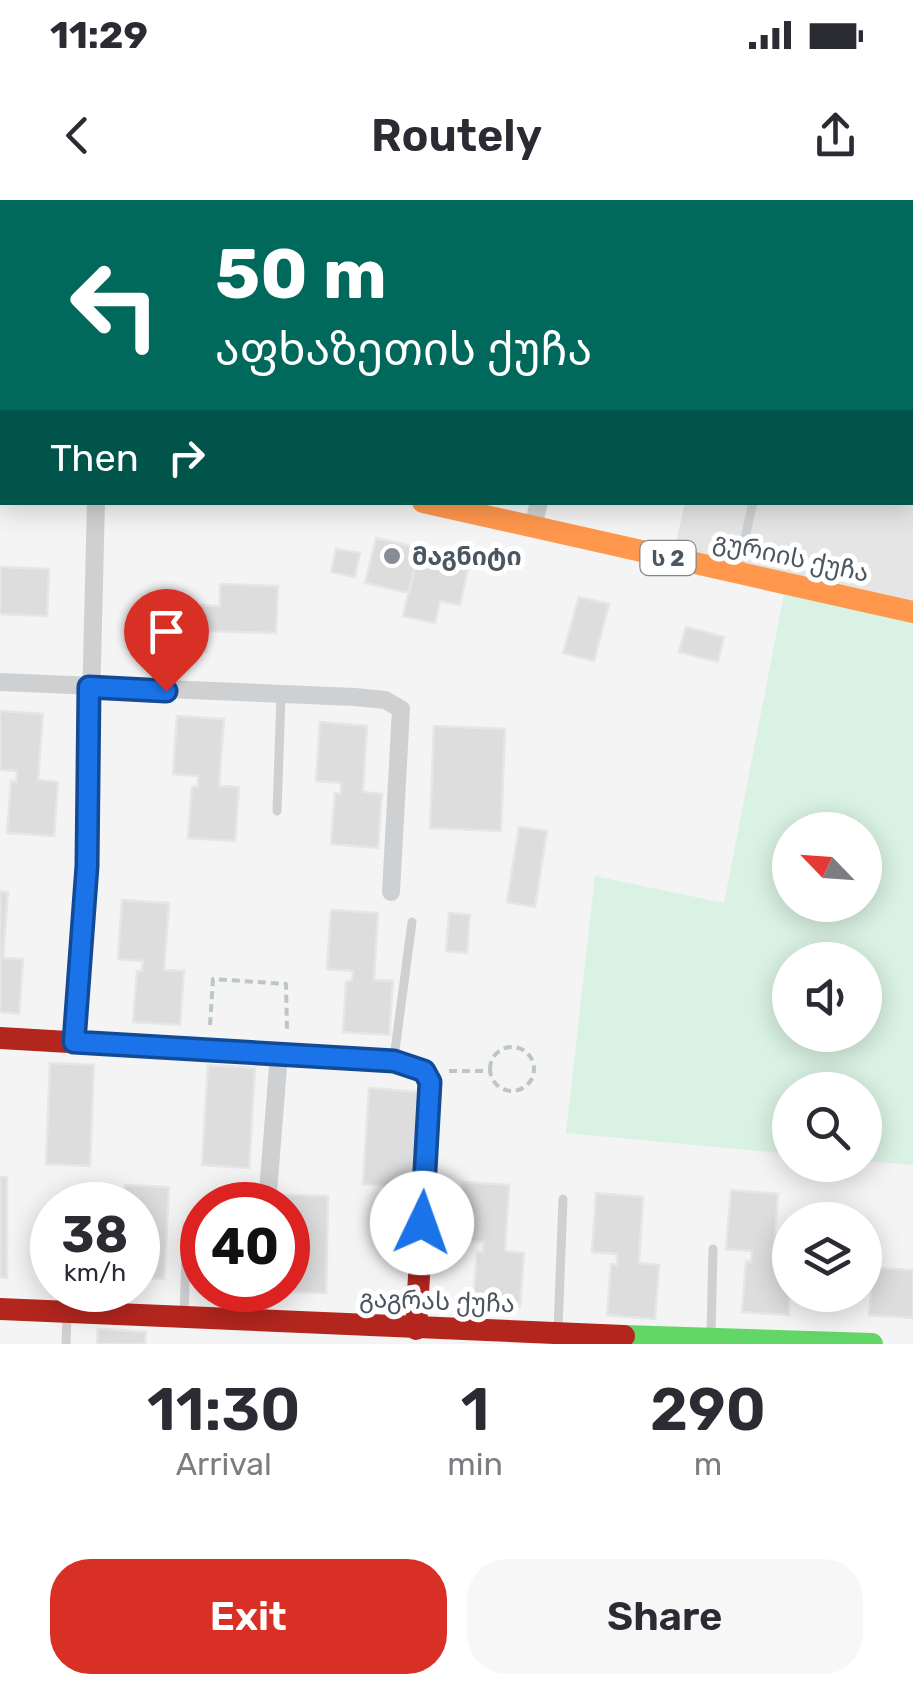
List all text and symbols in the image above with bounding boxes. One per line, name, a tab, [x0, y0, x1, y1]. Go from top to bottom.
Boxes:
text: 11:29	[50, 12, 148, 58]
icon: back	[50, 108, 105, 163]
icon: share	[808, 108, 863, 163]
text: Routely	[371, 109, 542, 162]
text: 50 m	[215, 233, 387, 316]
icon: left	[50, 240, 180, 370]
text: აფხაზეთის ქუჩა	[215, 323, 592, 376]
icon: right	[159, 430, 214, 485]
text: Then	[50, 435, 139, 481]
street label: გურიის ქუჩა	[711, 526, 871, 588]
road number: ს 2	[640, 541, 696, 575]
place label: მაგნიტი	[412, 542, 522, 571]
marker: მაგნიტი	[381, 545, 403, 567]
pin	[124, 589, 209, 692]
icon: arrive	[139, 604, 194, 659]
north arrow	[772, 812, 882, 922]
map controls	[772, 812, 882, 1312]
button: sound	[772, 942, 882, 1052]
button: search	[772, 1072, 882, 1182]
position arrow	[370, 1171, 474, 1275]
speed limit sign: 40	[180, 1182, 310, 1312]
button: layers	[772, 1202, 882, 1312]
text: 38	[62, 1205, 128, 1265]
text: km/h	[64, 1258, 126, 1287]
street label: გაგრას ქუჩა	[359, 1284, 515, 1318]
text: 11:30	[147, 1374, 300, 1445]
text: 1	[461, 1374, 490, 1445]
text: 290	[650, 1374, 766, 1445]
text: Arrival	[176, 1445, 272, 1483]
text: min	[447, 1445, 503, 1483]
text: m	[694, 1445, 722, 1483]
button: Exit	[50, 1559, 447, 1674]
button: Share	[467, 1559, 863, 1674]

